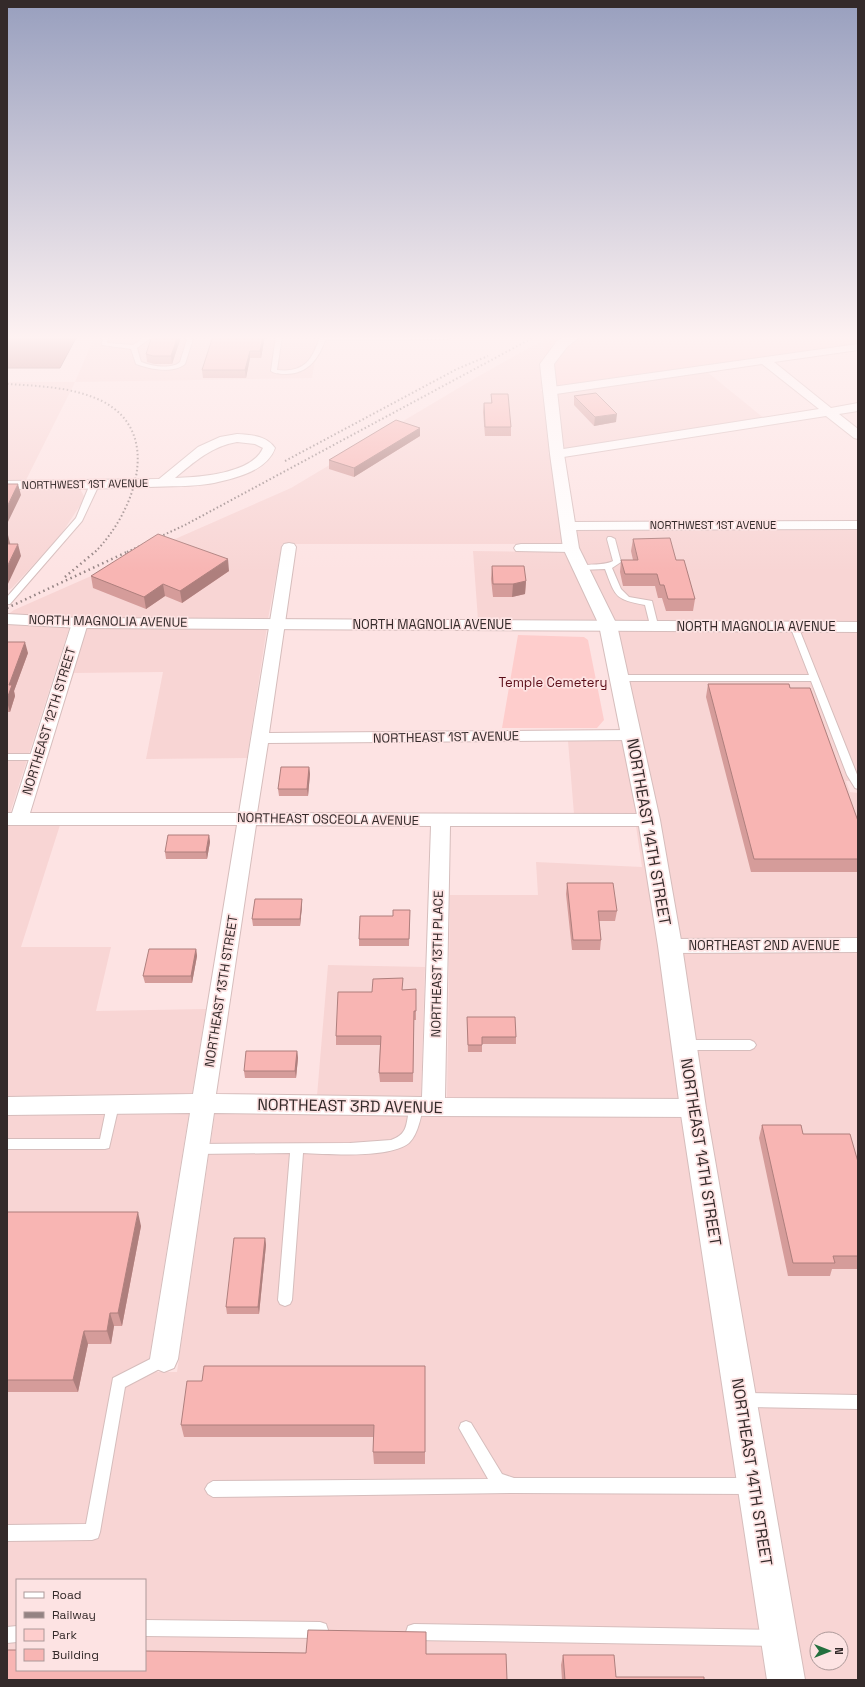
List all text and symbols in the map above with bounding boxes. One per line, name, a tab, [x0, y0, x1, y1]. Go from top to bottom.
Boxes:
street label: NORTHWEST 1ST AVENUE	[22, 476, 148, 492]
street label: NORTHWEST 1ST AVENUE	[650, 518, 776, 532]
street label: NORTH MAGNOLIA AVENUE	[28, 611, 188, 631]
street label: NORTH MAGNOLIA AVENUE	[352, 616, 512, 633]
street label: NORTH MAGNOLIA AVENUE	[676, 618, 836, 635]
street label: NORTHEAST 12TH STREET	[18, 645, 80, 797]
park label: Temple Cemetery	[499, 674, 607, 691]
street label: NORTHEAST 1ST AVENUE	[373, 727, 519, 747]
street label: NORTHEAST 14TH STREET	[622, 737, 676, 927]
street label: NORTHEAST OSCEOLA AVENUE	[237, 809, 419, 829]
street label: NORTHEAST 13TH PLACE	[427, 891, 447, 1037]
street label: NORTHEAST 13TH STREET	[201, 913, 241, 1068]
street label: NORTHEAST 2ND AVENUE	[688, 937, 840, 954]
street label: NORTHEAST 14TH STREET	[676, 1057, 726, 1247]
street label: NORTHEAST 3RD AVENUE	[257, 1094, 443, 1118]
street label: NORTHEAST 14TH STREET	[727, 1377, 777, 1567]
legend	[16, 1579, 146, 1671]
text: Road	[52, 1587, 81, 1603]
text: Railway	[52, 1607, 96, 1623]
text: Park	[52, 1627, 77, 1643]
north arrow	[809, 1631, 849, 1671]
text: Building	[52, 1647, 99, 1663]
text: N	[832, 1647, 846, 1655]

